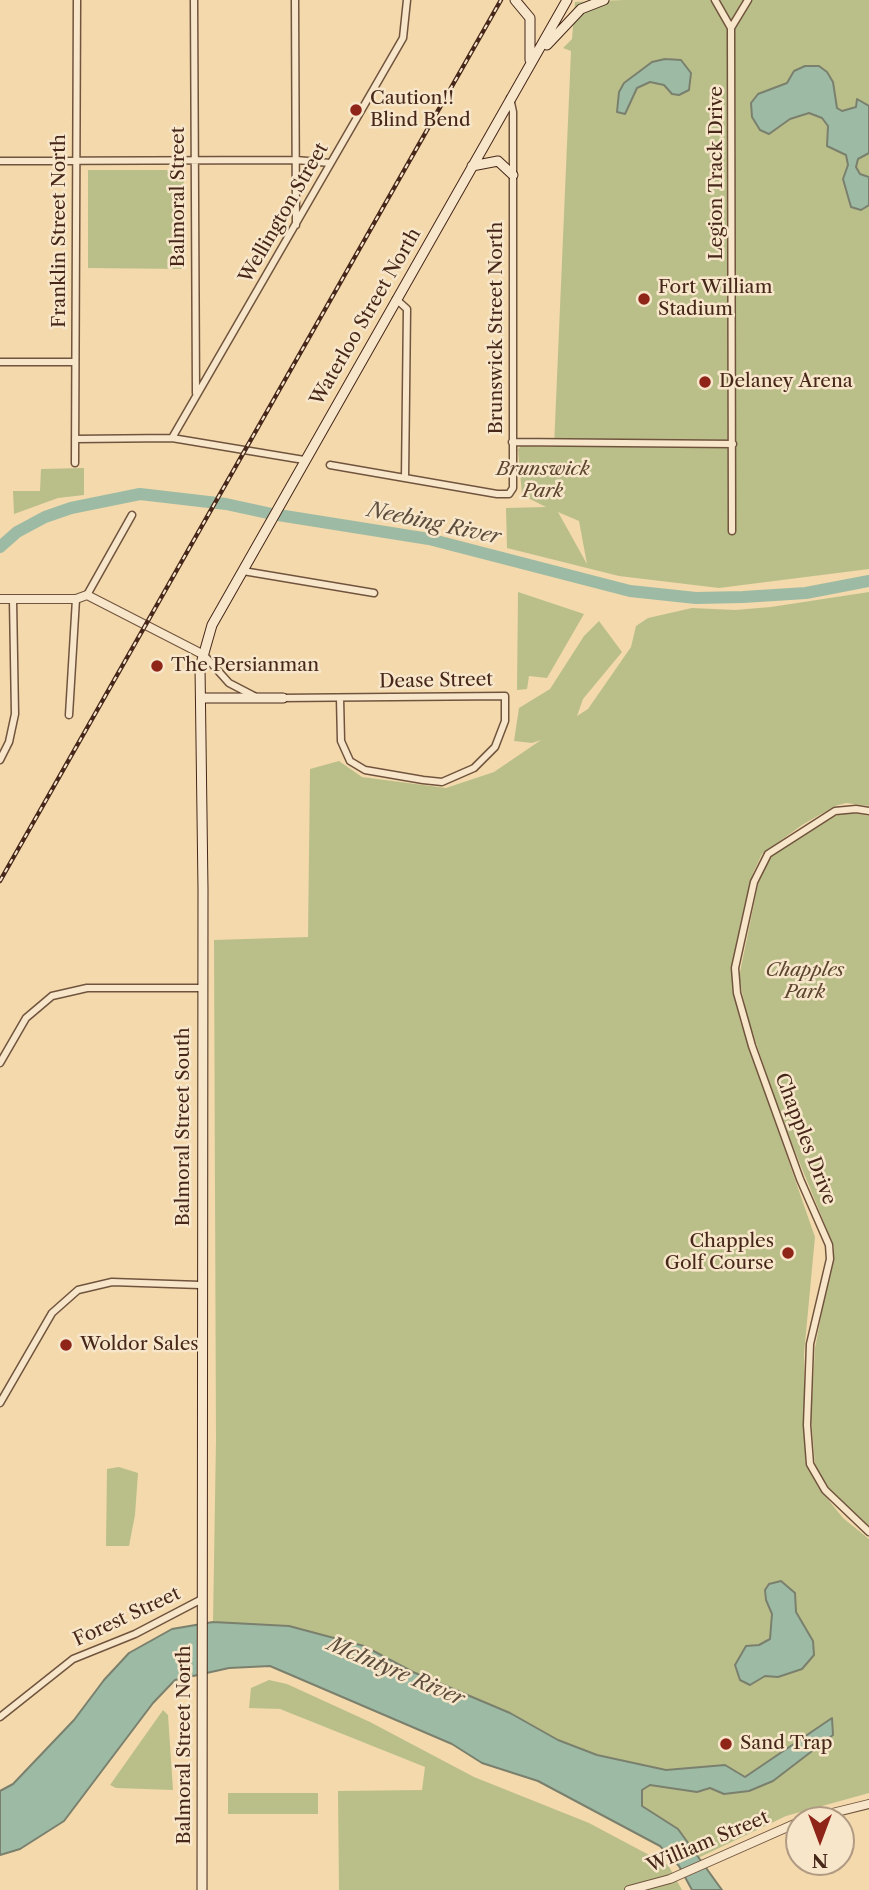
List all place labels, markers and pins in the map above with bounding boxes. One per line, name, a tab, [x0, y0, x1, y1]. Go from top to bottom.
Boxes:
place label: Caution!! Blind Bend	[370, 88, 470, 132]
marker: Caution!! Blind Bend	[348, 102, 364, 118]
place label: Fort William Stadium	[658, 277, 772, 321]
marker: Fort William Stadium	[636, 291, 652, 307]
place label: Delaney Arena	[719, 371, 853, 393]
marker: Delaney Arena	[697, 374, 713, 390]
place label: The Persianman	[171, 655, 319, 677]
marker: The Persianman	[149, 658, 165, 674]
place label: Chapples Golf Course	[665, 1231, 774, 1275]
marker: Chapples Golf Course	[780, 1245, 796, 1261]
place label: Woldor Sales	[80, 1334, 199, 1356]
marker: Woldor Sales	[58, 1337, 74, 1353]
place label: Sand Trap	[740, 1733, 833, 1755]
marker: Sand Trap	[718, 1736, 734, 1752]

